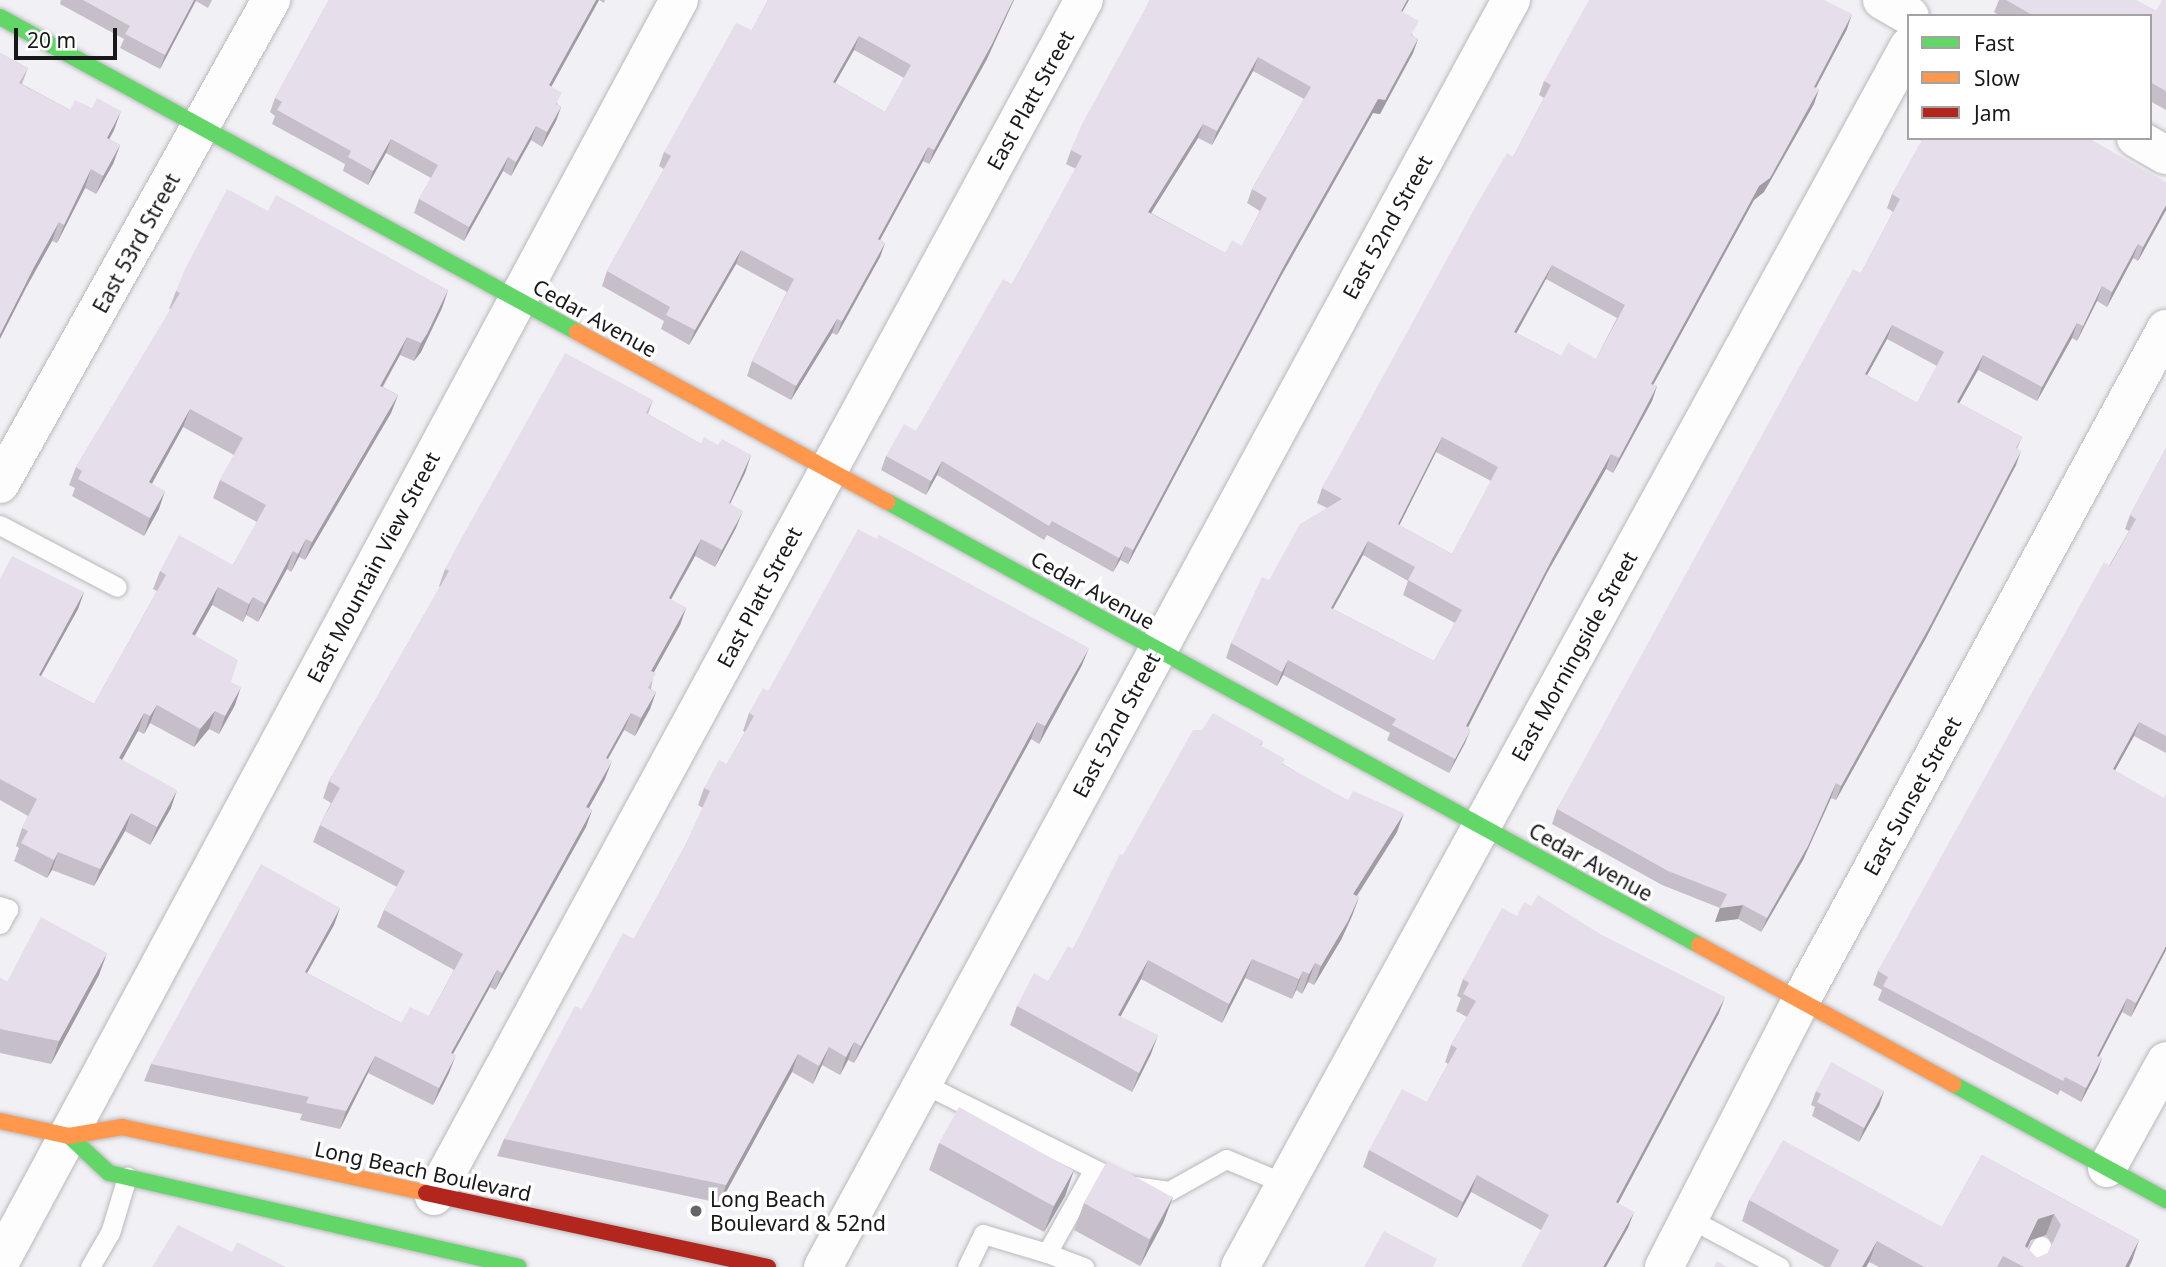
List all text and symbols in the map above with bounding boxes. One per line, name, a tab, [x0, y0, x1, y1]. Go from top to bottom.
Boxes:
scale bar	[18, 14, 121, 58]
legend	[1907, 14, 2152, 140]
text: 20 m	[27, 26, 76, 54]
street label: East Platt Street	[981, 26, 1079, 174]
text: Fast	[1974, 29, 2014, 57]
text: Slow	[1974, 64, 2020, 92]
text: Jam	[1974, 99, 2011, 127]
street label: East 52nd Street	[1337, 151, 1437, 303]
street label: East 53rd Street	[87, 169, 185, 317]
street label: Cedar Avenue	[529, 274, 661, 362]
street label: East Mountain View Street	[301, 447, 445, 687]
street label: East Platt Street	[711, 522, 807, 672]
street label: Cedar Avenue	[1027, 546, 1159, 634]
street label: East Morningside Street	[1506, 547, 1642, 765]
street label: East 52nd Street	[1067, 648, 1165, 802]
street label: East Sunset Street	[1858, 712, 1966, 880]
street label: Cedar Avenue	[1525, 818, 1657, 906]
street label: Long Beach Boulevard	[312, 1136, 534, 1206]
place label: Long Beach Boulevard & 52nd	[710, 1186, 886, 1236]
marker: Long Beach Boulevard & 52nd	[688, 1203, 704, 1219]

